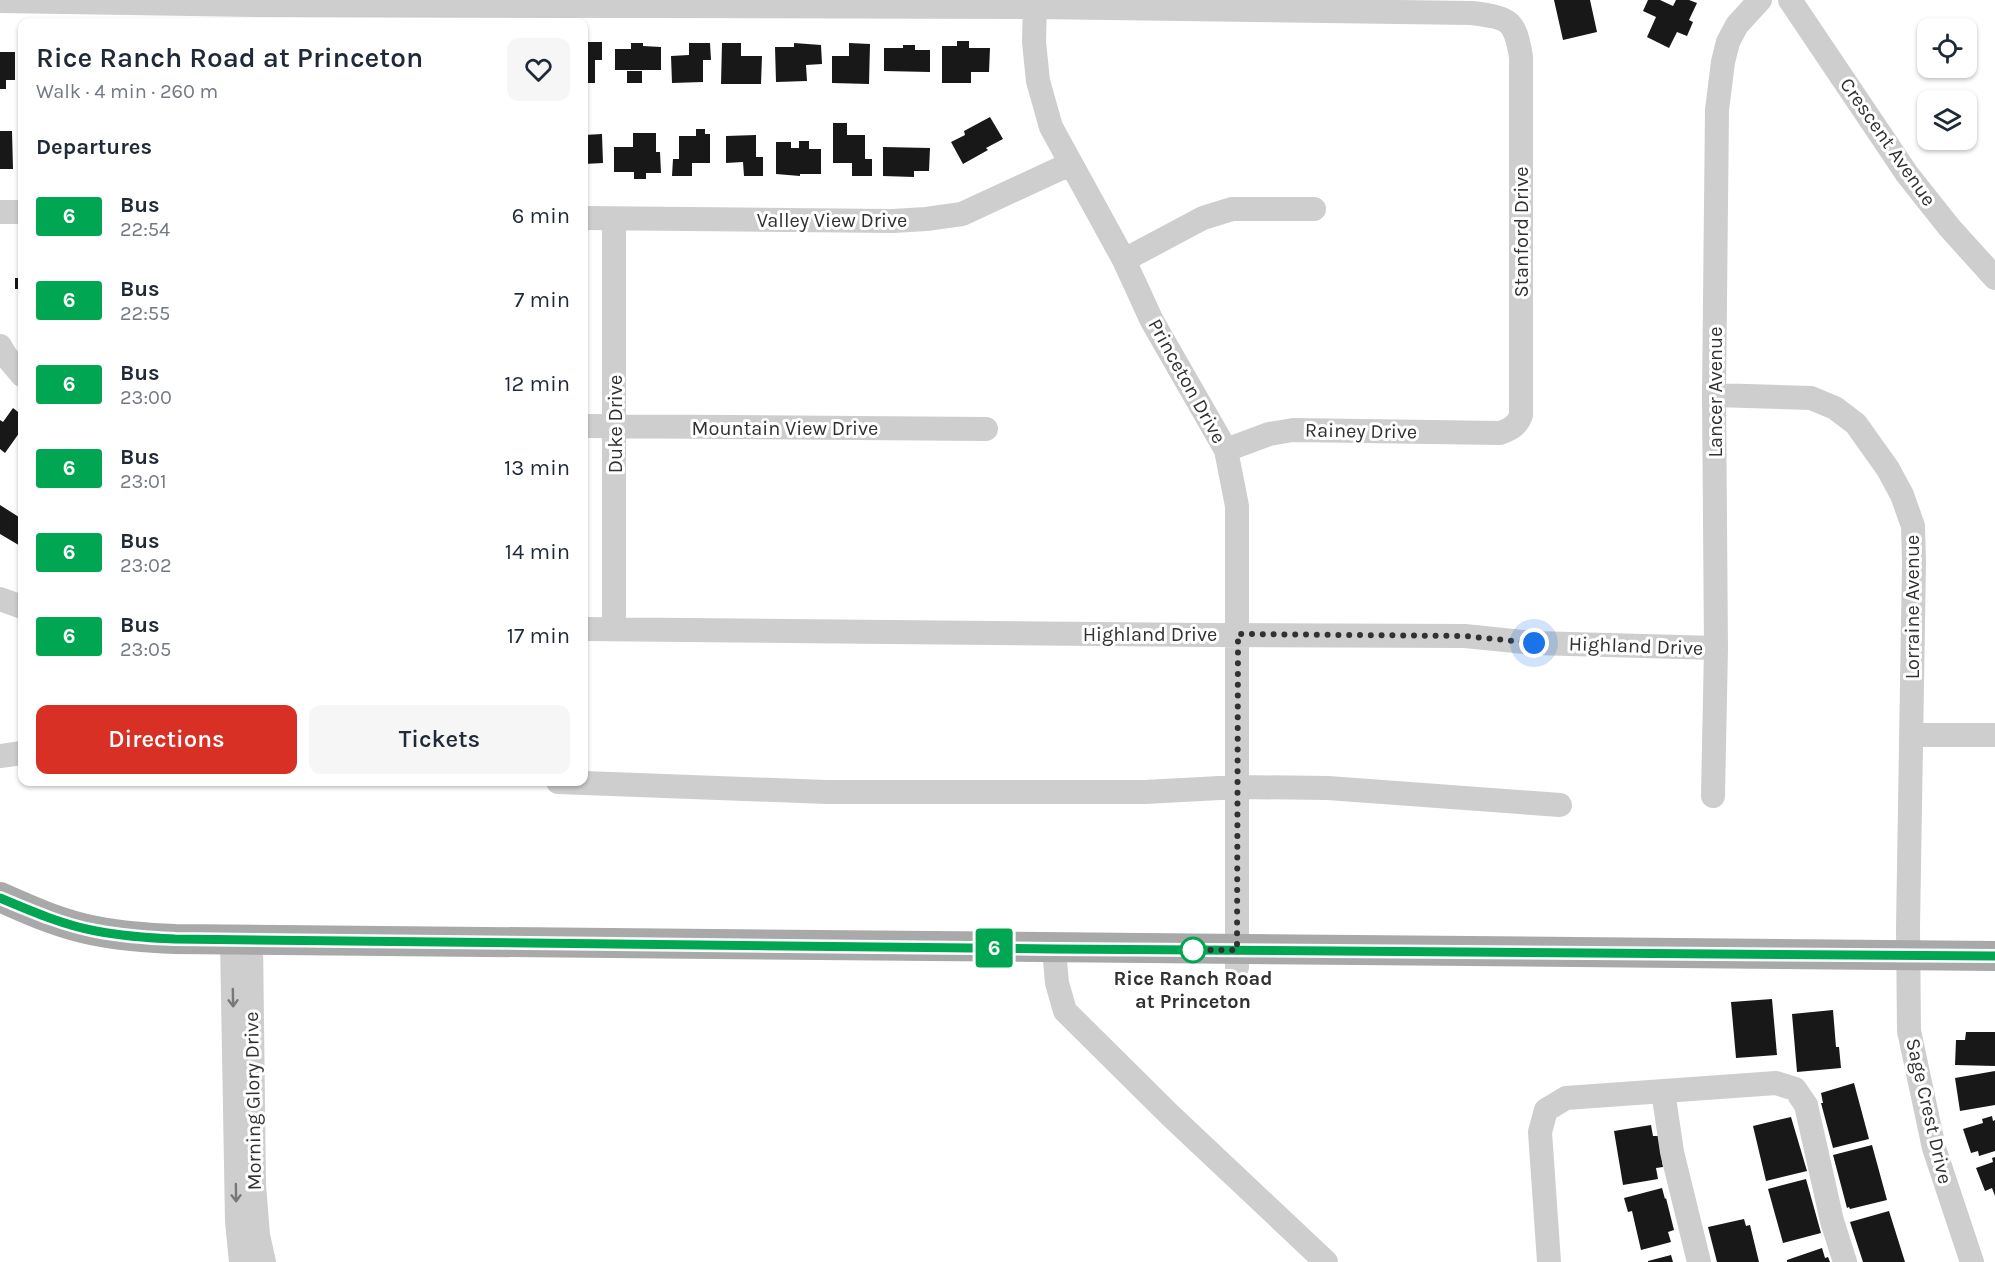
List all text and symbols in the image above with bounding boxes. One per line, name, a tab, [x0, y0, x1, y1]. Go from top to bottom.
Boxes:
map controls	[1917, 18, 1977, 150]
button: locate	[1917, 18, 1977, 78]
button: heart	[507, 38, 570, 101]
text: Rice Ranch Road at Princeton	[36, 41, 423, 74]
street label: Crescent Avenue	[1835, 74, 1941, 210]
text: Walk · 4 min · 260 m	[36, 80, 218, 103]
button: layers	[1917, 90, 1977, 150]
text: Departures	[36, 134, 152, 160]
street label: Stanford Drive	[1510, 166, 1533, 298]
text: Bus	[120, 192, 160, 218]
text: 6 min	[512, 203, 570, 229]
text: 6	[63, 204, 75, 228]
street label: Valley View Drive	[757, 209, 907, 232]
text: 22:54	[120, 218, 170, 241]
text: Bus	[120, 276, 160, 302]
text: 7 min	[514, 287, 570, 313]
text: 6	[63, 288, 75, 312]
text: 22:55	[120, 302, 170, 325]
street label: Princeton Drive	[1143, 315, 1231, 447]
street label: Lancer Avenue	[1704, 327, 1727, 457]
text: Bus	[120, 360, 160, 386]
text: 12 min	[504, 371, 570, 397]
text: 6	[63, 372, 75, 396]
street label: Duke Drive	[604, 375, 627, 473]
text: 23:00	[120, 386, 172, 409]
street label: Mountain View Drive	[692, 417, 878, 440]
street label: Rainey Drive	[1305, 419, 1417, 443]
text: Bus	[120, 444, 160, 470]
text: 13 min	[504, 455, 570, 481]
text: 6	[63, 456, 75, 480]
text: 23:01	[120, 470, 167, 493]
text: Bus	[120, 528, 160, 554]
street label: Lorraine Avenue	[1901, 535, 1924, 679]
text: 14 min	[505, 539, 570, 565]
text: 6	[63, 540, 75, 564]
text: 23:02	[120, 554, 171, 577]
text: Bus	[120, 612, 160, 638]
text: 17 min	[507, 623, 570, 649]
street label: Highland Drive	[1083, 623, 1217, 646]
text: 6	[63, 624, 75, 648]
your location	[1519, 628, 1549, 658]
street label: Highland Drive	[1568, 632, 1704, 660]
text: 23:05	[120, 638, 171, 661]
button: Directions	[36, 705, 297, 774]
button: Tickets	[309, 705, 570, 774]
line badge: 6	[974, 928, 1014, 968]
text: 6	[988, 936, 1000, 960]
marker: Rice Ranch Road at Princeton	[1180, 937, 1206, 963]
place label: Rice Ranch Road at Princeton	[1114, 967, 1273, 1013]
one-way arrow	[227, 988, 239, 1008]
street label: Morning Glory Drive	[240, 1011, 266, 1191]
street label: Sage Crest Drive	[1901, 1036, 1957, 1186]
one-way arrow	[231, 1183, 242, 1203]

